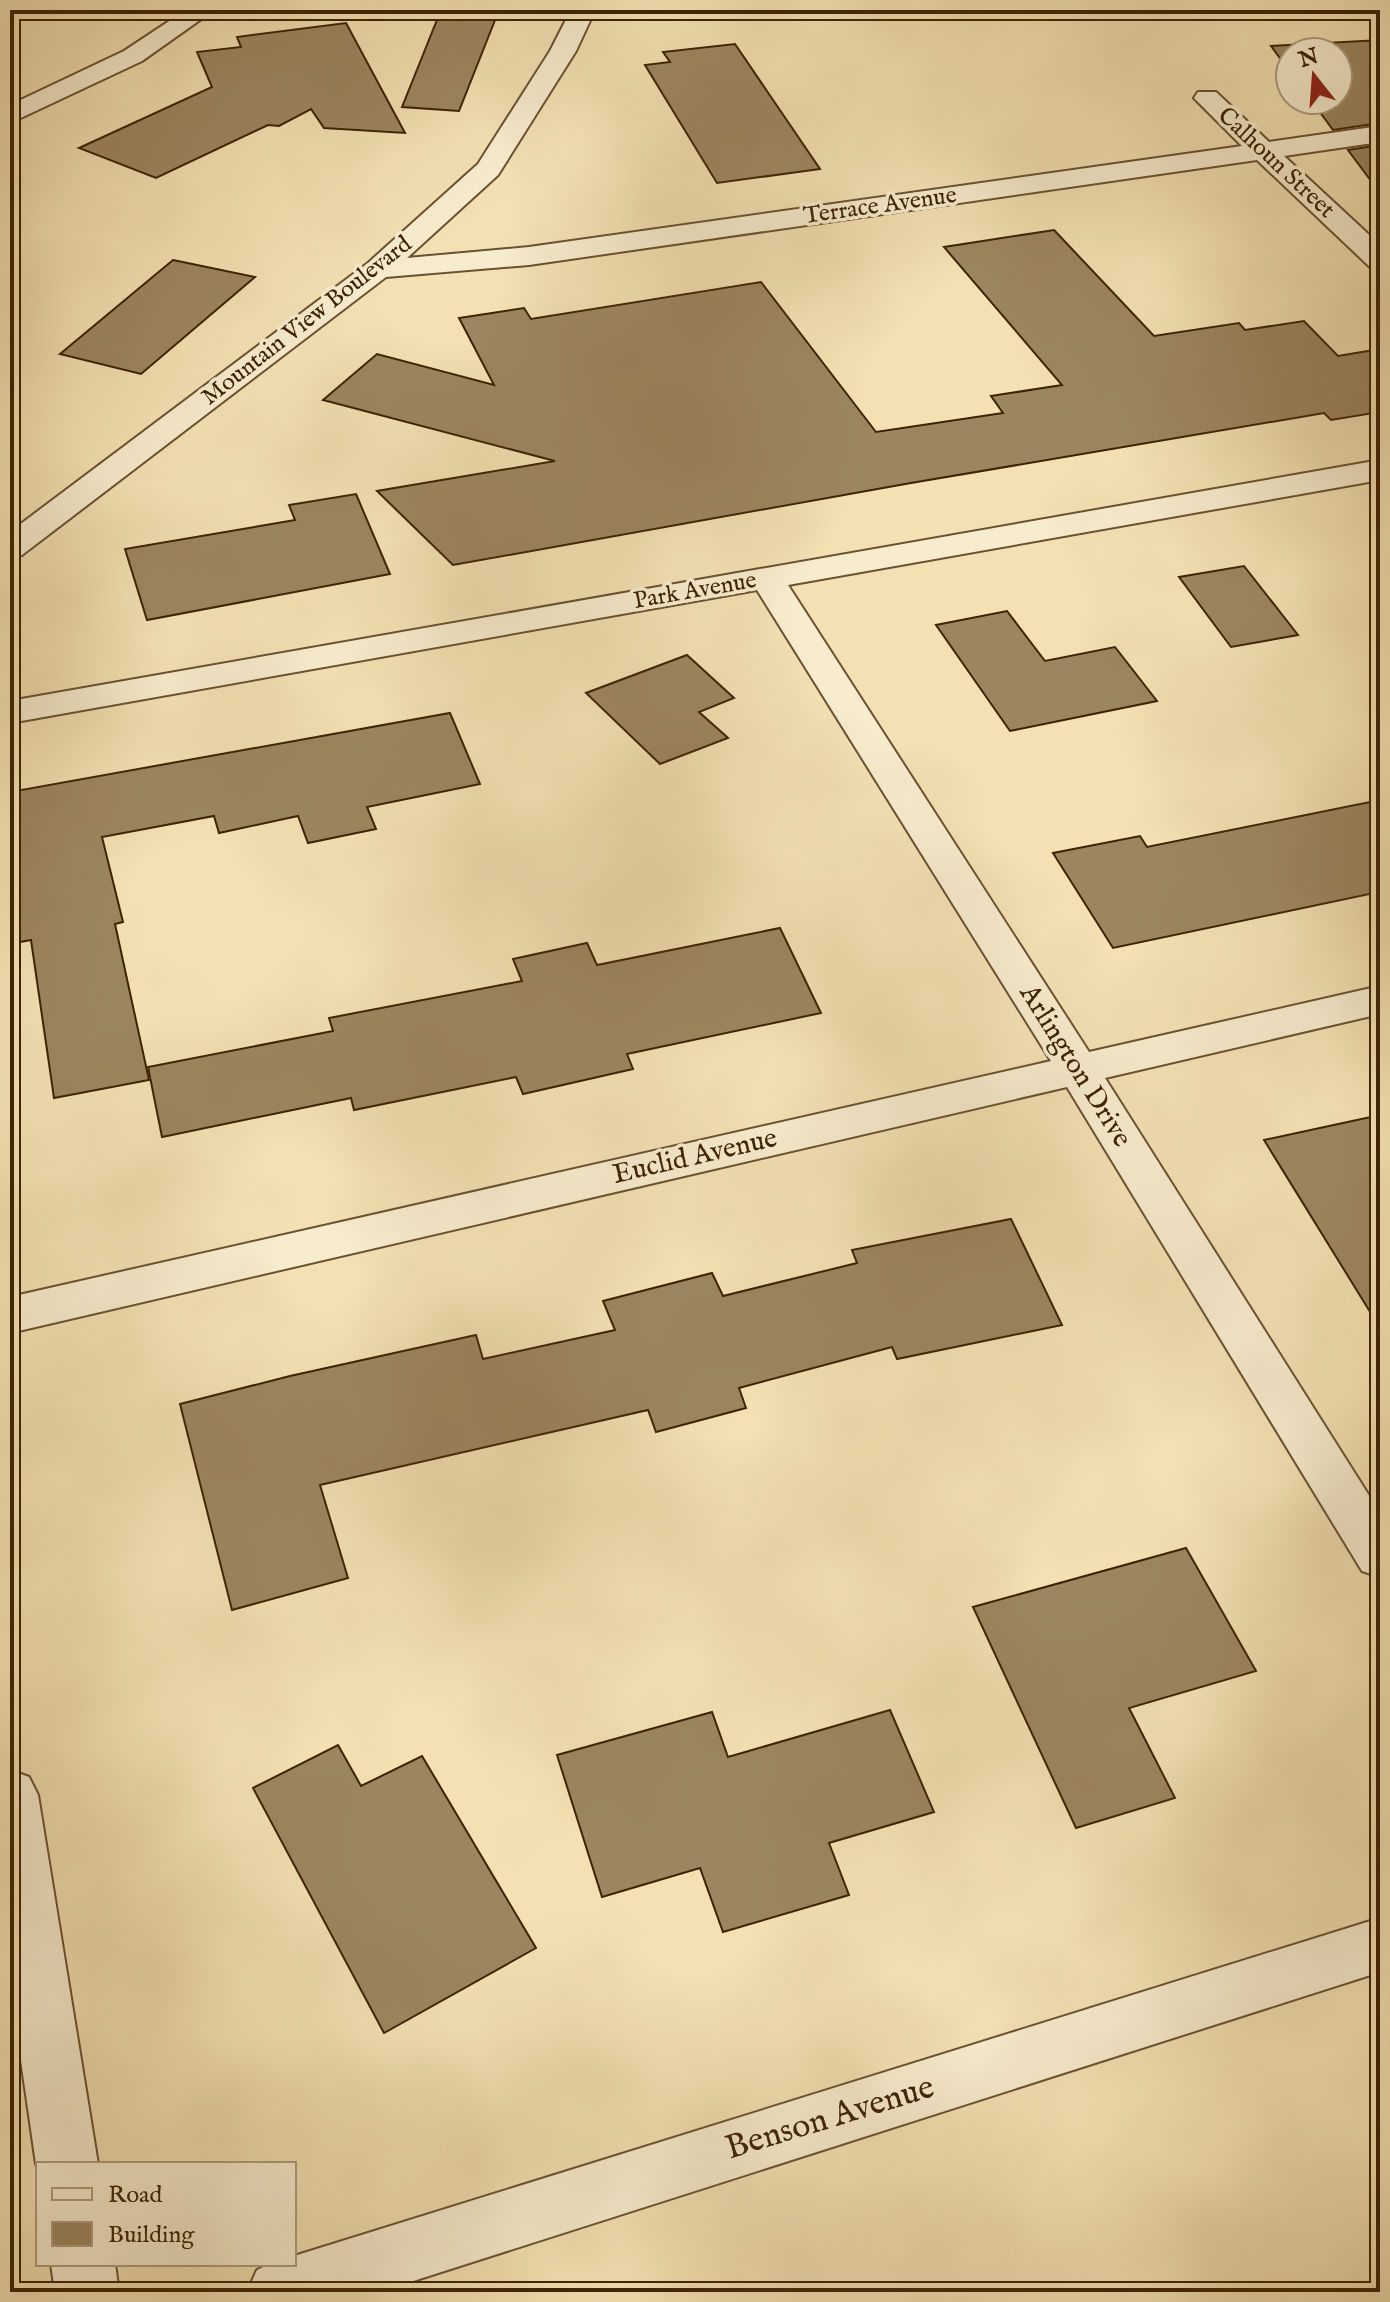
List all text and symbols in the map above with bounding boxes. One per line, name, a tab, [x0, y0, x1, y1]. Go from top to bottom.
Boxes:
north arrow	[1274, 36, 1354, 116]
text: N	[1295, 43, 1322, 75]
street label: Calhoun Street	[1211, 101, 1341, 225]
street label: Terrace Avenue	[801, 180, 959, 232]
street label: Mountain View Boulevard	[196, 229, 419, 413]
street label: Park Avenue	[631, 565, 759, 617]
street label: Arlington Drive	[1011, 977, 1139, 1154]
street label: Euclid Avenue	[609, 1121, 781, 1193]
street label: Benson Avenue	[721, 2066, 939, 2170]
legend	[36, 2162, 296, 2266]
text: Road	[108, 2180, 162, 2211]
text: Building	[108, 2220, 195, 2251]

